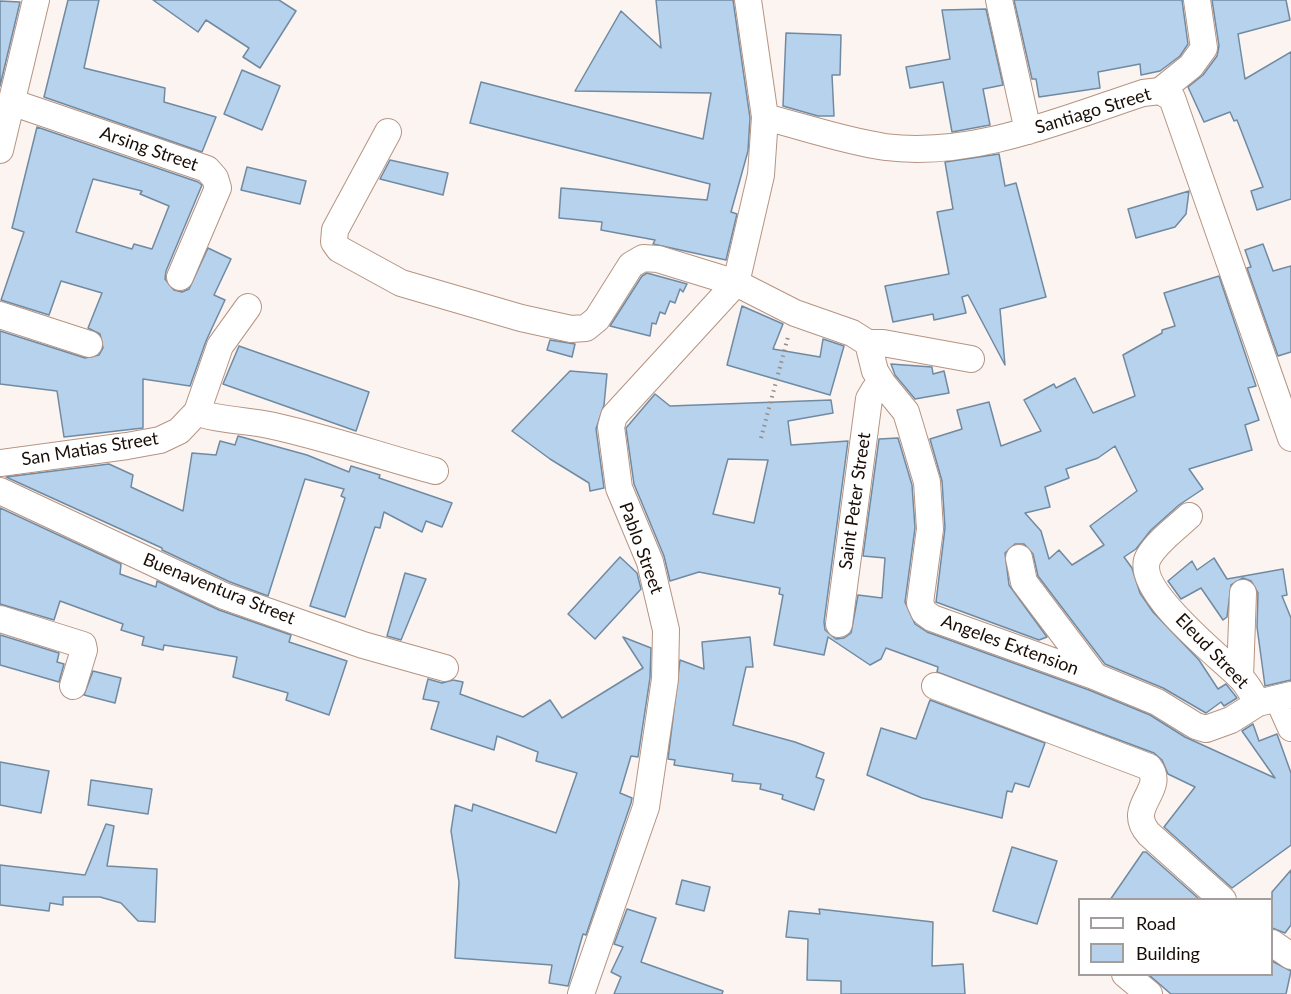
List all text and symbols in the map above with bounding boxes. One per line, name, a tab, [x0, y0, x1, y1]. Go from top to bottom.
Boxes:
street label: Santiago Street	[1032, 83, 1154, 139]
street label: Arsing Street	[97, 122, 201, 176]
street label: San Matias Street	[20, 428, 160, 470]
street label: Saint Peter Street	[835, 431, 875, 571]
street label: Pablo Street	[614, 499, 668, 597]
street label: Buenaventura Street	[140, 549, 298, 629]
street label: Eleud Street	[1171, 609, 1253, 693]
street label: Angeles Extension	[938, 610, 1082, 680]
legend	[1078, 898, 1273, 976]
text: Road	[1136, 912, 1176, 934]
text: Building	[1136, 942, 1200, 964]

